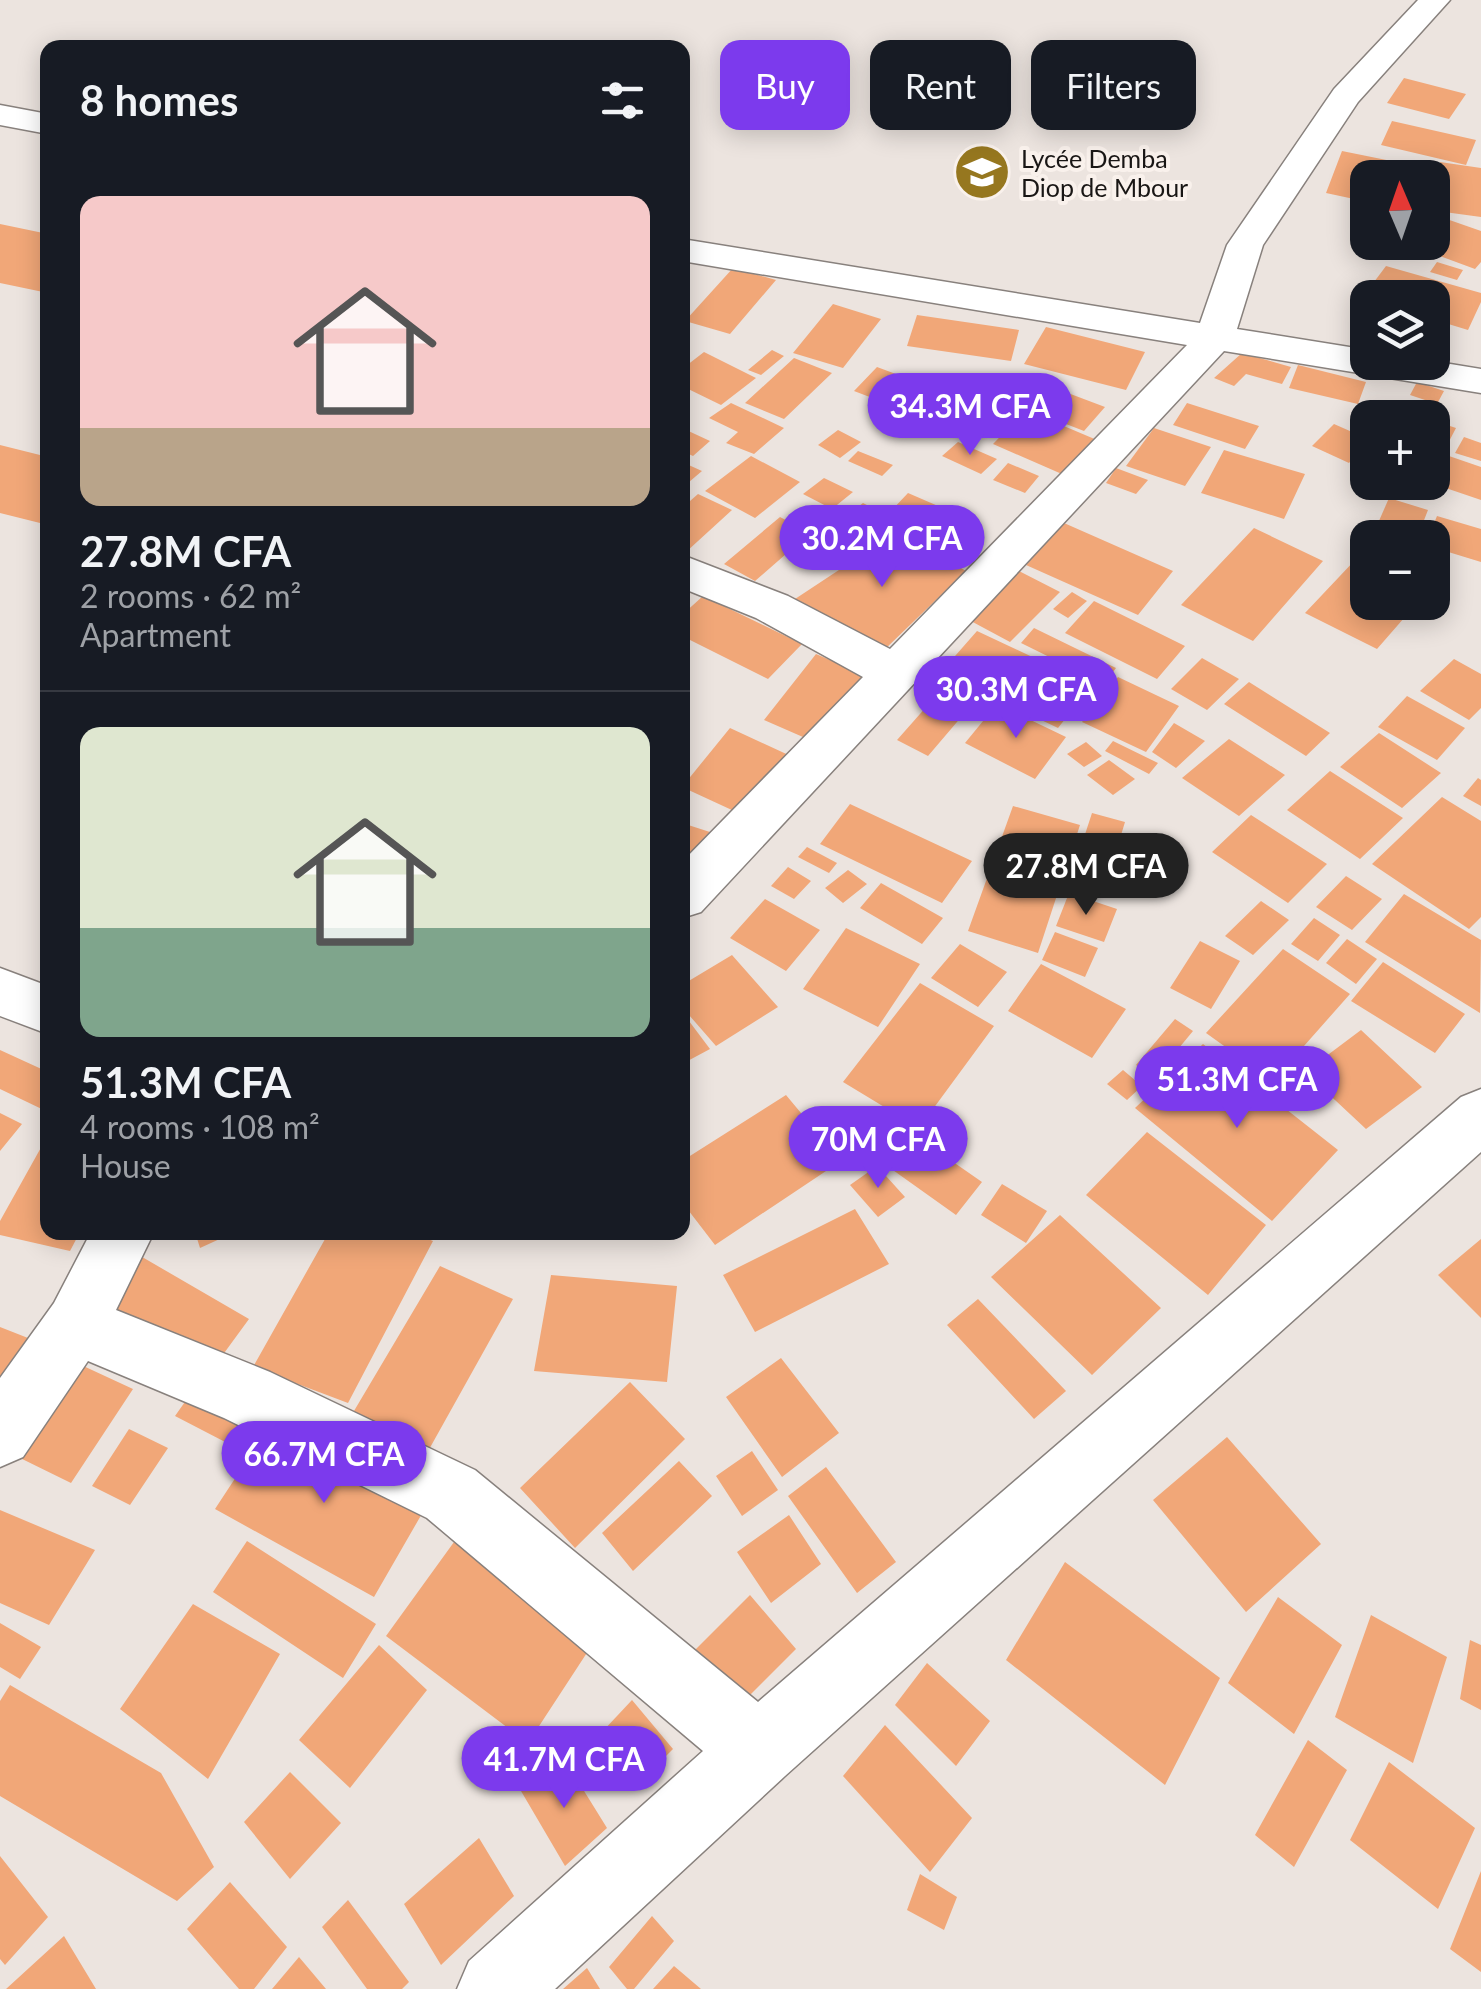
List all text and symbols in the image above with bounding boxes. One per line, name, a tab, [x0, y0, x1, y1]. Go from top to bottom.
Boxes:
chip: Buy	[720, 40, 850, 130]
chip: Rent	[870, 40, 1011, 130]
chip: Filters	[1031, 40, 1196, 130]
icon: filters	[595, 73, 650, 128]
text: 8 homes	[80, 75, 238, 125]
school or university icon: Lycée Demba Diop de Mbour	[952, 142, 1012, 202]
place label: Lycée Demba Diop de Mbour	[1021, 143, 1188, 202]
north arrow	[1350, 160, 1450, 260]
map controls	[1350, 160, 1450, 620]
icon: home	[275, 261, 455, 441]
button: layers	[1350, 280, 1450, 380]
pin: 34.3M CFA	[856, 373, 1084, 458]
text: 34.3M CFA	[890, 386, 1050, 425]
button: +	[1350, 400, 1450, 500]
pin: 30.2M CFA	[768, 505, 996, 590]
text: 30.2M CFA	[802, 518, 962, 557]
button: −	[1350, 520, 1450, 620]
text: 27.8M CFA	[80, 526, 291, 576]
text: 2 rooms · 62 m²	[80, 576, 301, 615]
text: Apartment	[80, 615, 231, 654]
pin: 30.3M CFA	[902, 656, 1130, 741]
text: 30.3M CFA	[936, 669, 1096, 708]
icon: home	[275, 792, 455, 972]
pin: 27.8M CFA	[972, 833, 1200, 918]
text: 27.8M CFA	[1006, 846, 1166, 885]
pin: 51.3M CFA	[1123, 1046, 1351, 1131]
text: 51.3M CFA	[80, 1057, 291, 1107]
text: 51.3M CFA	[1157, 1059, 1317, 1098]
pin: 70M CFA	[786, 1106, 970, 1191]
text: 4 rooms · 108 m²	[80, 1107, 320, 1146]
text: 70M CFA	[811, 1119, 945, 1158]
text: House	[80, 1146, 171, 1185]
pin: 66.7M CFA	[210, 1421, 438, 1506]
text: 66.7M CFA	[244, 1434, 404, 1473]
pin: 41.7M CFA	[450, 1726, 678, 1811]
text: 41.7M CFA	[484, 1739, 644, 1778]

